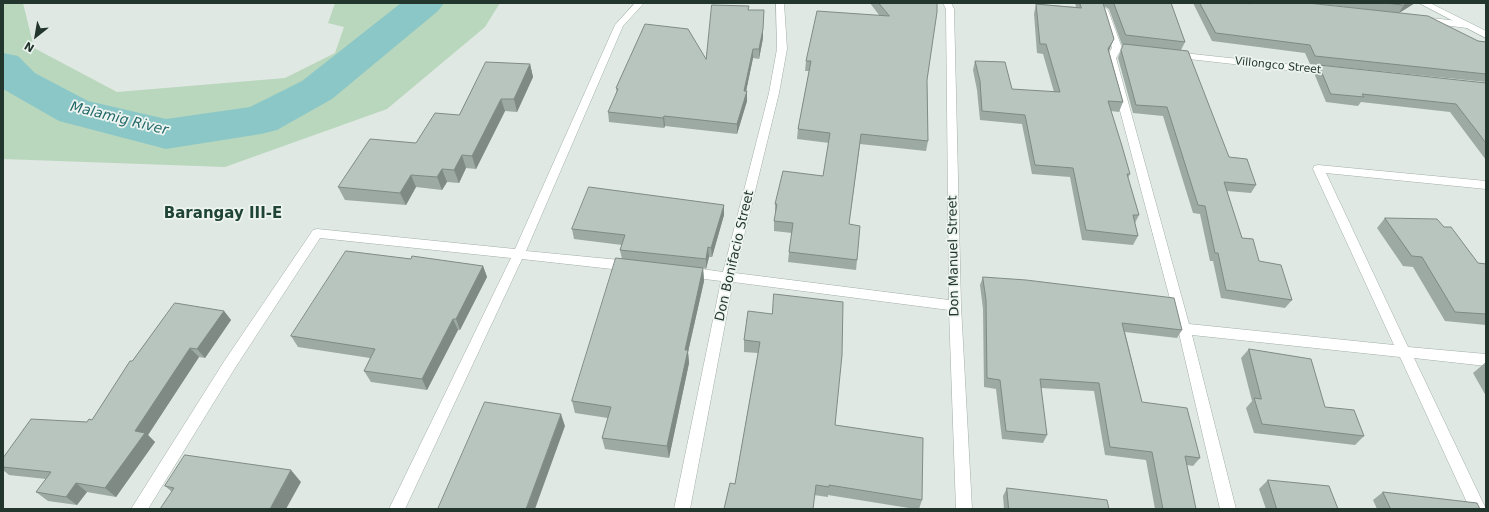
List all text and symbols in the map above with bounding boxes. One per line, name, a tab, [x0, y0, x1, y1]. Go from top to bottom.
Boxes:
north arrow	[16, 16, 56, 56]
text: N	[22, 39, 37, 55]
street label: Villongco Street	[1234, 55, 1322, 77]
water label: Malamig River	[68, 99, 170, 139]
street label: Don Bonifacio Street	[712, 189, 758, 323]
street label: Don Manuel Street	[945, 195, 963, 317]
district label: Barangay III-E	[164, 205, 282, 223]

